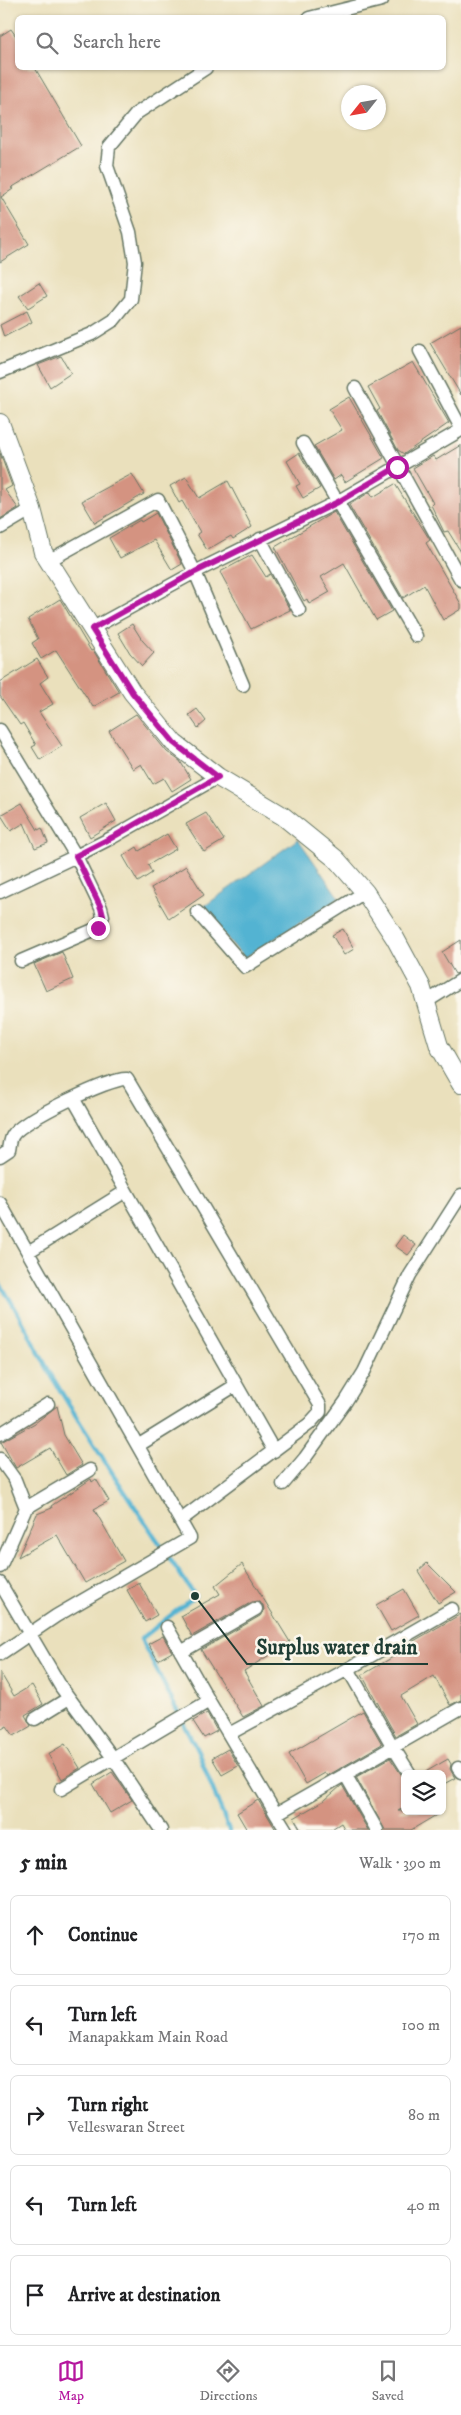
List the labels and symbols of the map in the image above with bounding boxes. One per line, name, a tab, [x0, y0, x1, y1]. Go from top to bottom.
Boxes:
north arrow	[341, 85, 386, 130]
route start	[386, 456, 409, 479]
route end	[87, 917, 110, 940]
callout: Surplus water drain	[247, 1628, 428, 1664]
text: Surplus water drain	[257, 1635, 418, 1661]

